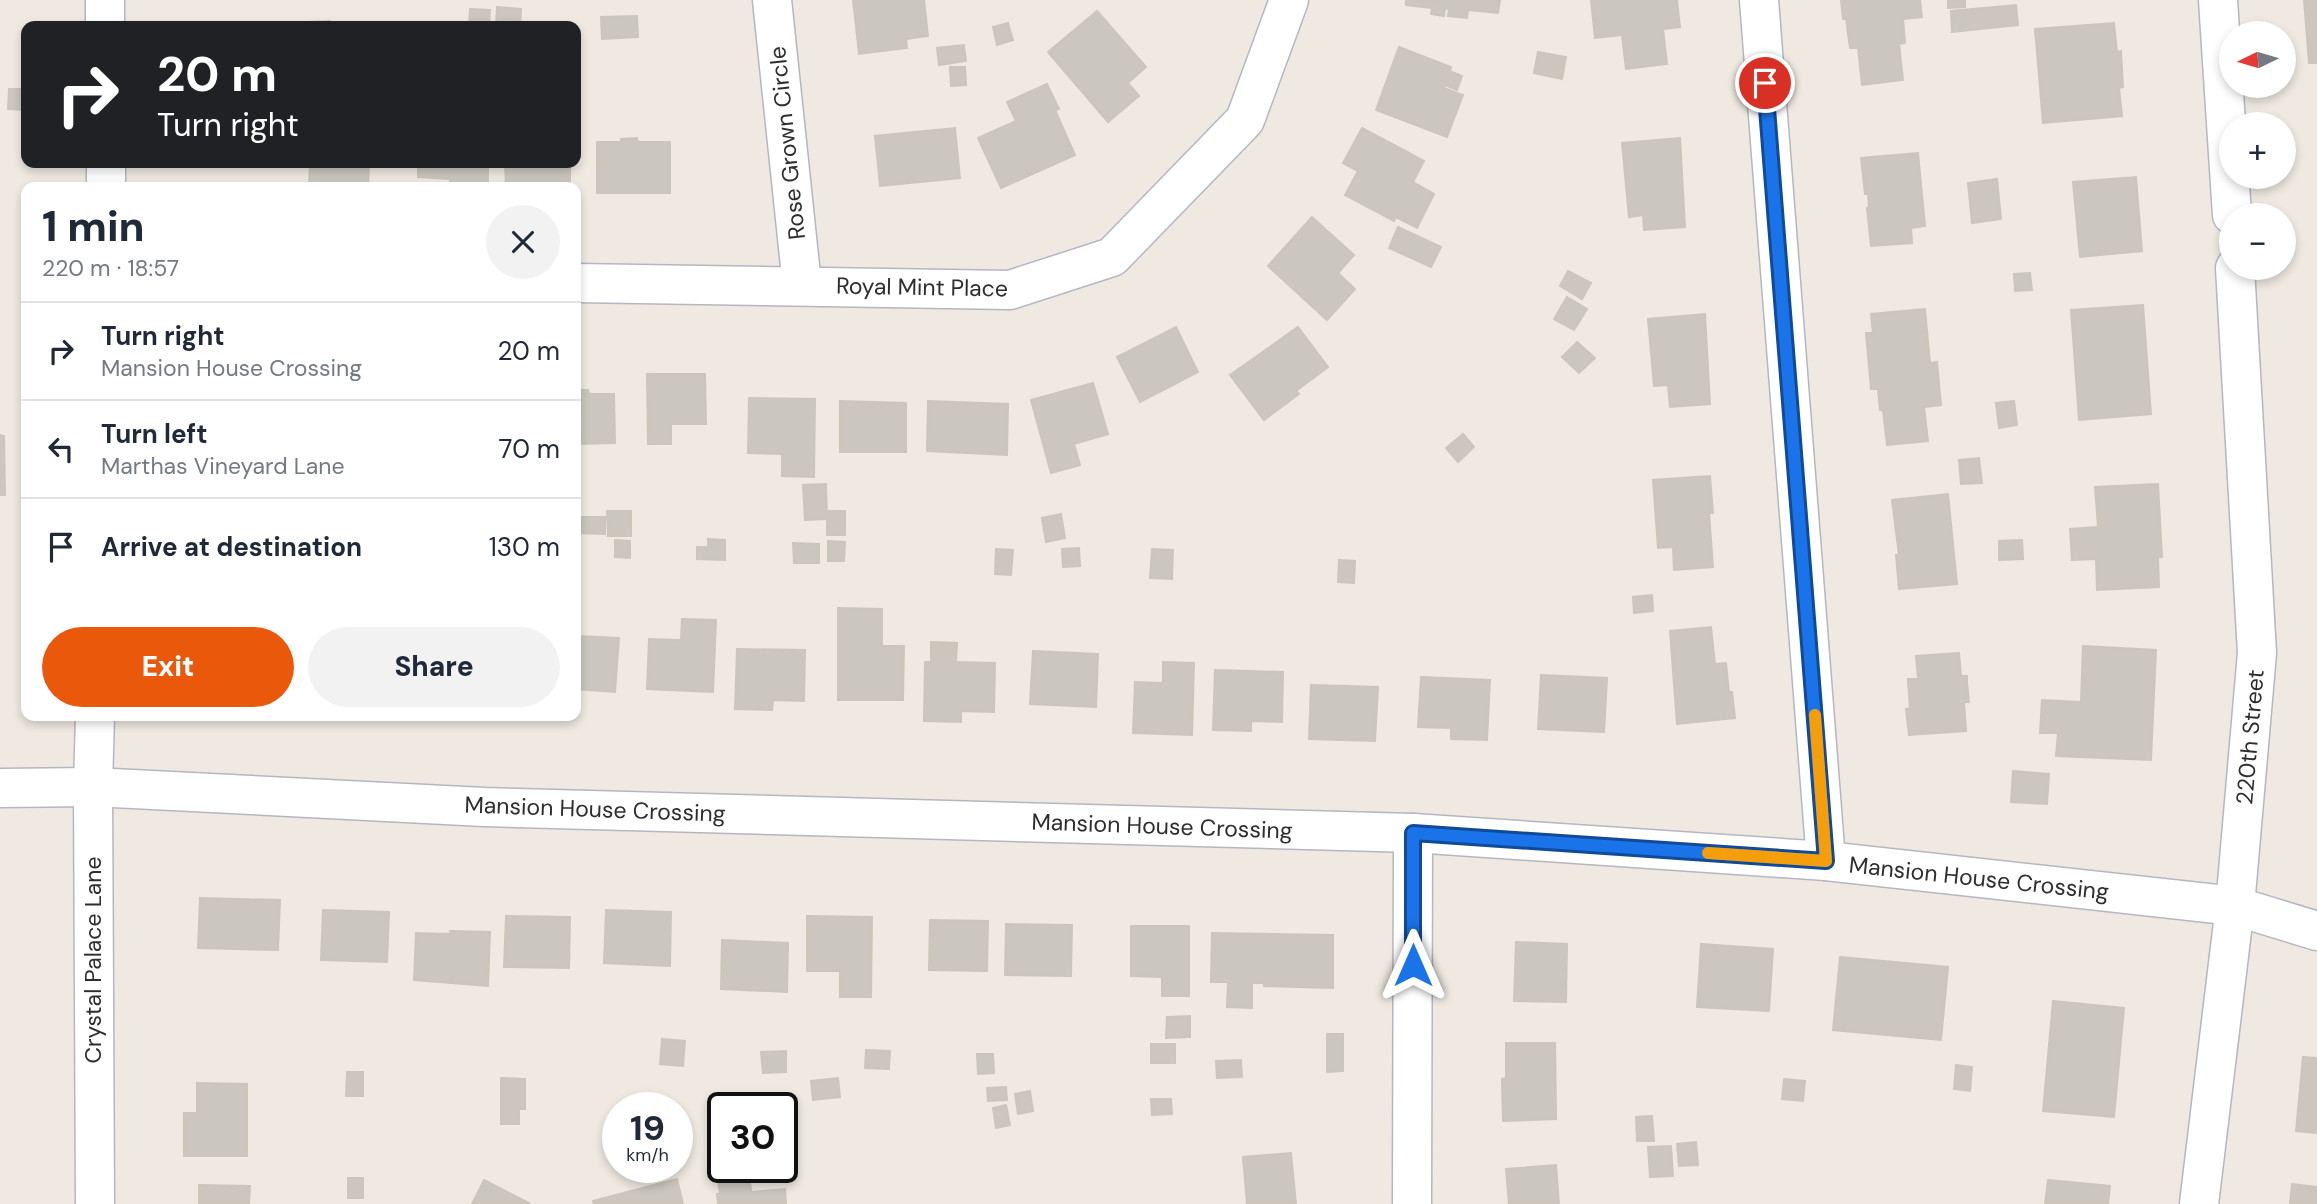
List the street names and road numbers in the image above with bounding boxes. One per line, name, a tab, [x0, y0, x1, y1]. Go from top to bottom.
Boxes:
street label: Rose Grown Circle	[762, 45, 812, 241]
street label: Royal Mint Place	[836, 271, 1008, 303]
street label: 220th Street	[2229, 668, 2271, 806]
street label: Mansion House Crossing	[464, 789, 726, 829]
street label: Mansion House Crossing	[1031, 806, 1293, 846]
street label: Mansion House Crossing	[1848, 849, 2111, 907]
street label: Crystal Palace Lane	[78, 856, 108, 1064]

